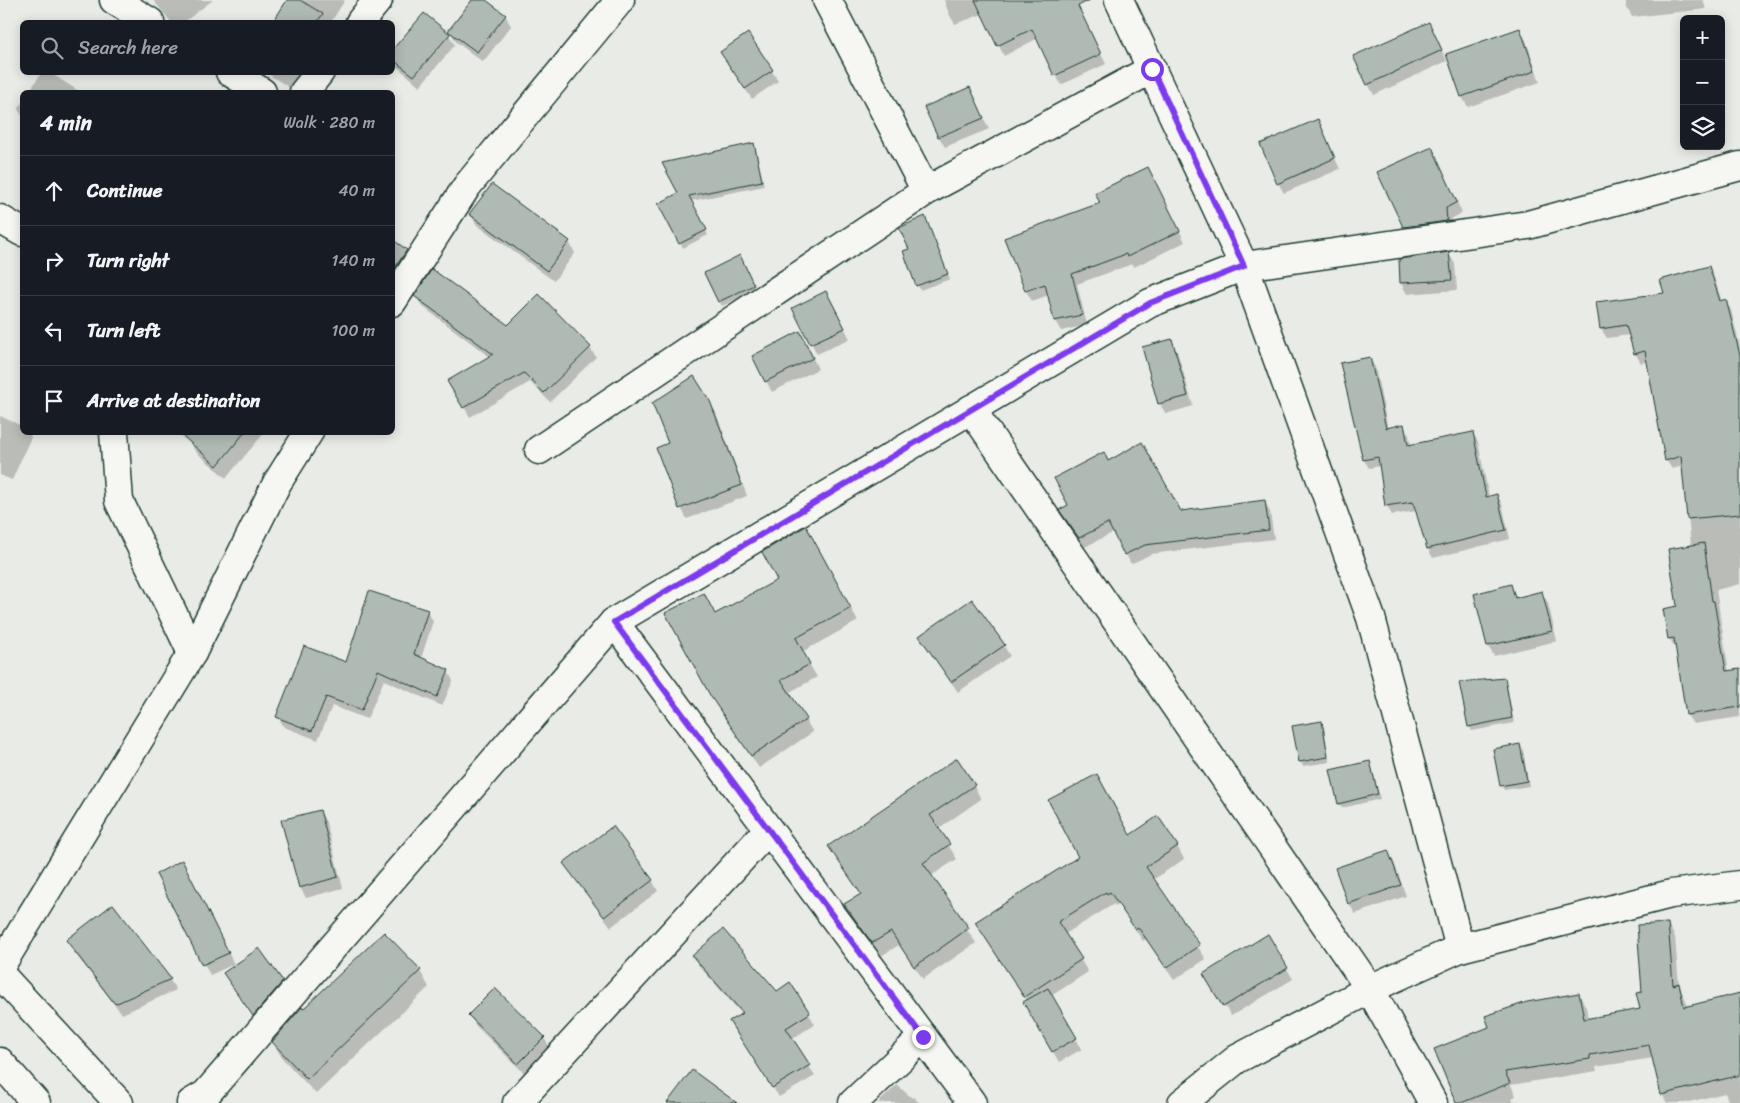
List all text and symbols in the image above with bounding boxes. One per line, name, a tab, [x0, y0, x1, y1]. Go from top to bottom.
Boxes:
map controls	[1680, 15, 1725, 150]
button: +	[1680, 15, 1725, 60]
search box	[20, 20, 395, 75]
text: Search here	[78, 31, 178, 64]
icon: search	[38, 34, 66, 62]
route start	[1141, 58, 1164, 81]
button: −	[1680, 60, 1725, 105]
text: 4 min	[40, 104, 92, 142]
button: layers	[1680, 105, 1725, 150]
text: Walk · 280 m	[284, 108, 375, 137]
text: Continue	[87, 174, 163, 207]
text: 40 m	[338, 176, 375, 205]
icon: ahead	[40, 177, 68, 205]
text: Turn right	[87, 244, 169, 277]
text: 140 m	[332, 246, 375, 275]
icon: right	[40, 247, 68, 275]
text: Turn left	[87, 314, 160, 347]
text: 100 m	[331, 316, 375, 345]
icon: left	[40, 317, 68, 345]
text: Arrive at destination	[87, 384, 260, 417]
icon: arrive	[40, 387, 68, 415]
route end	[912, 1026, 935, 1049]

